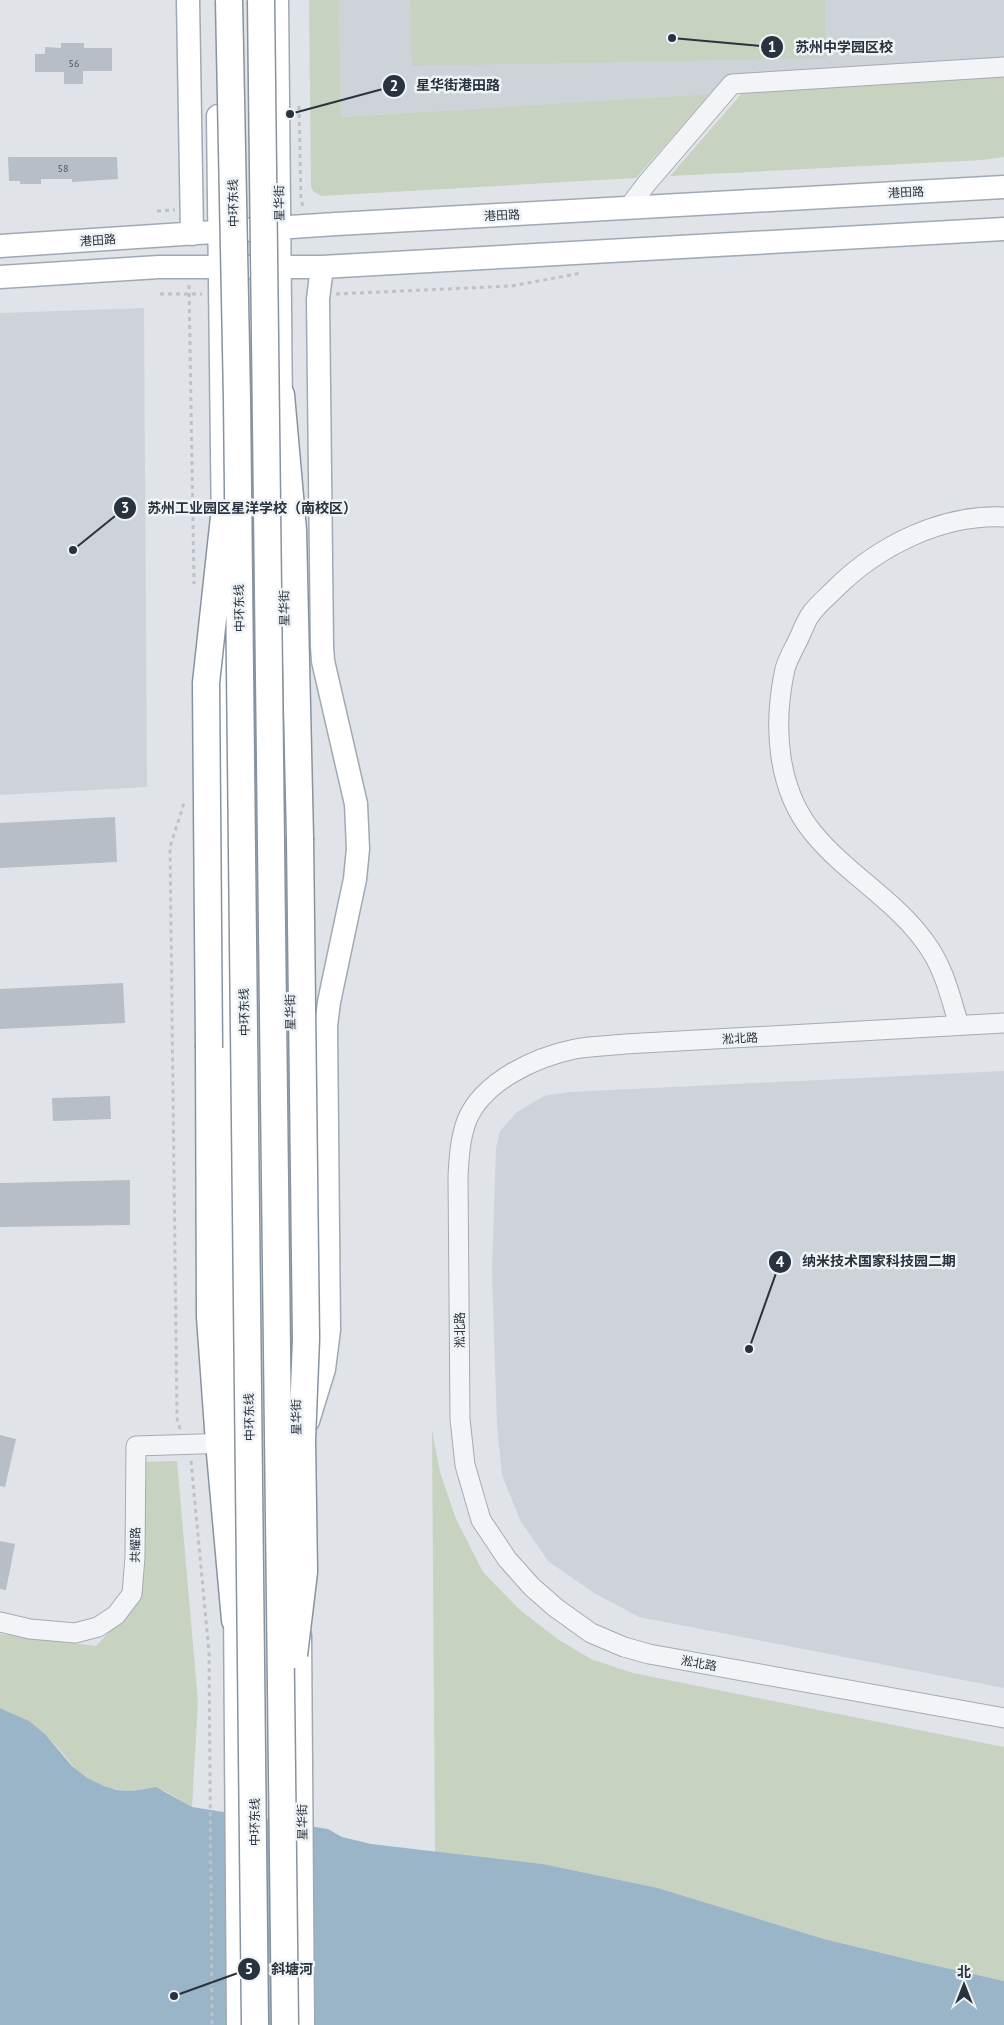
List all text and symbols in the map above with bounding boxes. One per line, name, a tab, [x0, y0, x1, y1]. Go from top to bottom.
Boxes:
callout: 苏州中学园区校	[760, 32, 903, 61]
text: 1	[768, 37, 776, 56]
text: 苏州中学园区校	[795, 38, 893, 56]
house number: 56	[69, 57, 79, 70]
callout: 星华街港田路	[381, 71, 510, 100]
text: 2	[390, 76, 398, 95]
text: 星华街港田路	[416, 76, 500, 94]
house number: 58	[58, 162, 68, 175]
street label: 中环东线	[225, 179, 241, 227]
street label: 港田路	[888, 184, 924, 200]
street label: 星华街	[271, 185, 287, 221]
street label: 港田路	[484, 207, 520, 223]
street label: 港田路	[80, 231, 116, 249]
callout: 苏州工业园区星洋学校（南校区）	[112, 493, 367, 522]
text: 3	[121, 498, 129, 517]
text: 苏州工业园区星洋学校（南校区）	[147, 499, 357, 517]
street label: 中环东线	[231, 584, 247, 632]
street label: 星华街	[276, 590, 292, 626]
street label: 中环东线	[236, 988, 252, 1036]
street label: 星华街	[282, 994, 298, 1030]
street label: 淞北路	[722, 1030, 758, 1046]
callout: 纳米技术国家科技园二期	[767, 1247, 966, 1276]
text: 4	[776, 1252, 785, 1271]
text: 纳米技术国家科技园二期	[802, 1252, 956, 1270]
street label: 淞北路	[452, 1312, 467, 1348]
street label: 中环东线	[241, 1393, 257, 1441]
street label: 星华街	[288, 1399, 304, 1435]
street label: 共耀路	[127, 1527, 143, 1563]
street label: 淞北路	[680, 1652, 718, 1674]
street label: 中环东线	[247, 1798, 262, 1846]
street label: 星华街	[294, 1804, 310, 1840]
callout: 斜塘河	[236, 1955, 323, 1984]
text: 5	[245, 1959, 253, 1978]
text: 斜塘河	[271, 1960, 313, 1978]
north arrow	[939, 1960, 989, 2010]
text: 北	[957, 1963, 971, 1981]

